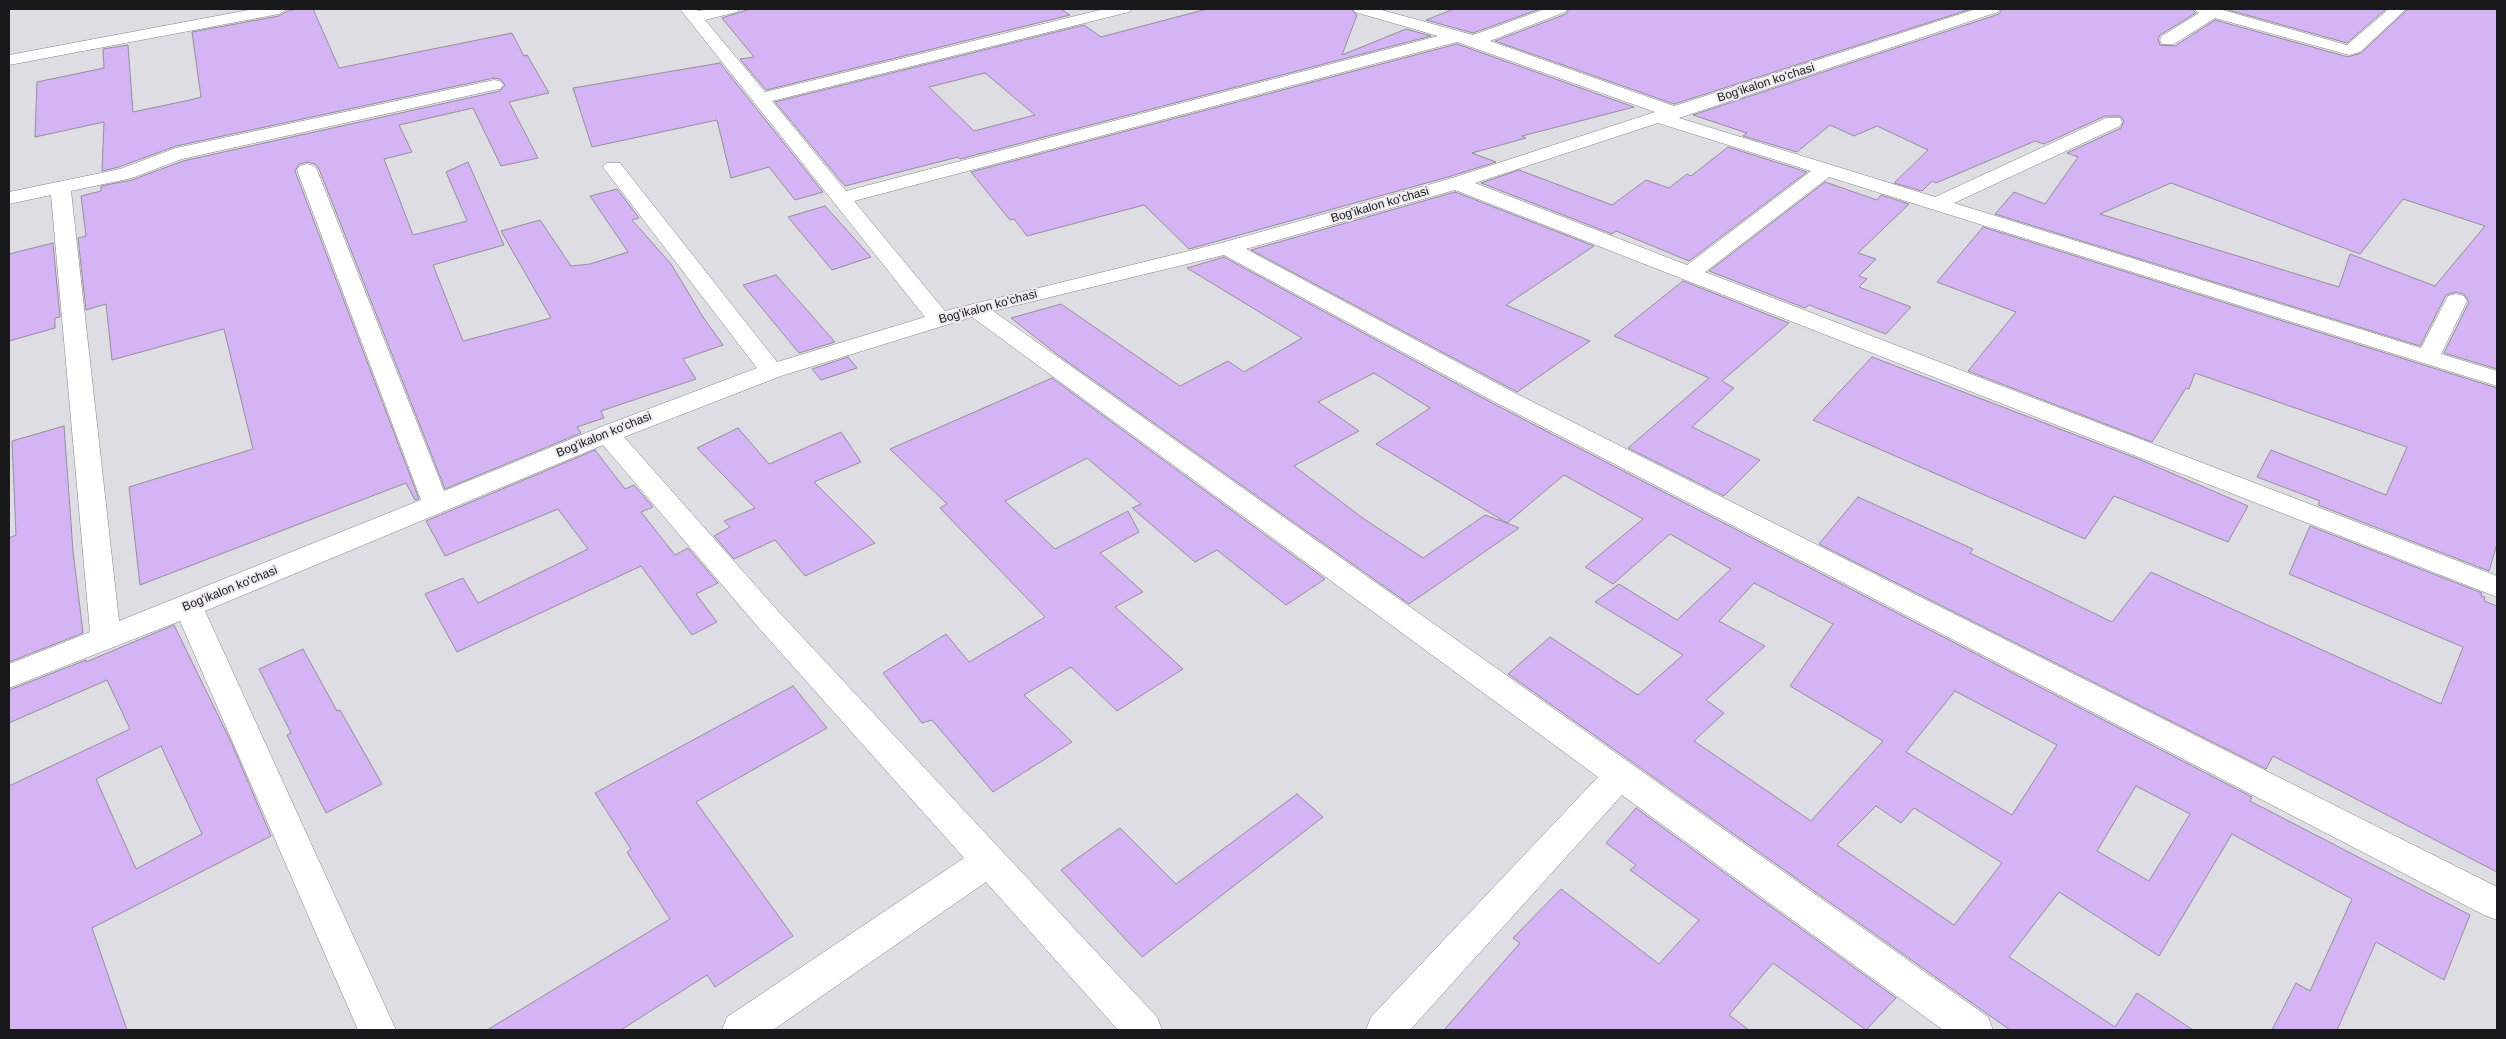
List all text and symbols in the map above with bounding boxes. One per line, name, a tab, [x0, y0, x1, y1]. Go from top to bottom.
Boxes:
street label: Bog'ikalon ko'chasi	[1716, 60, 1816, 106]
street label: Bog'ikalon ko'chasi	[1329, 184, 1431, 226]
street label: Bog'ikalon ko'chasi	[937, 287, 1039, 327]
street label: Bog'ikalon ko'chasi	[554, 409, 654, 461]
street label: Bog'ikalon ko'chasi	[180, 563, 280, 615]

